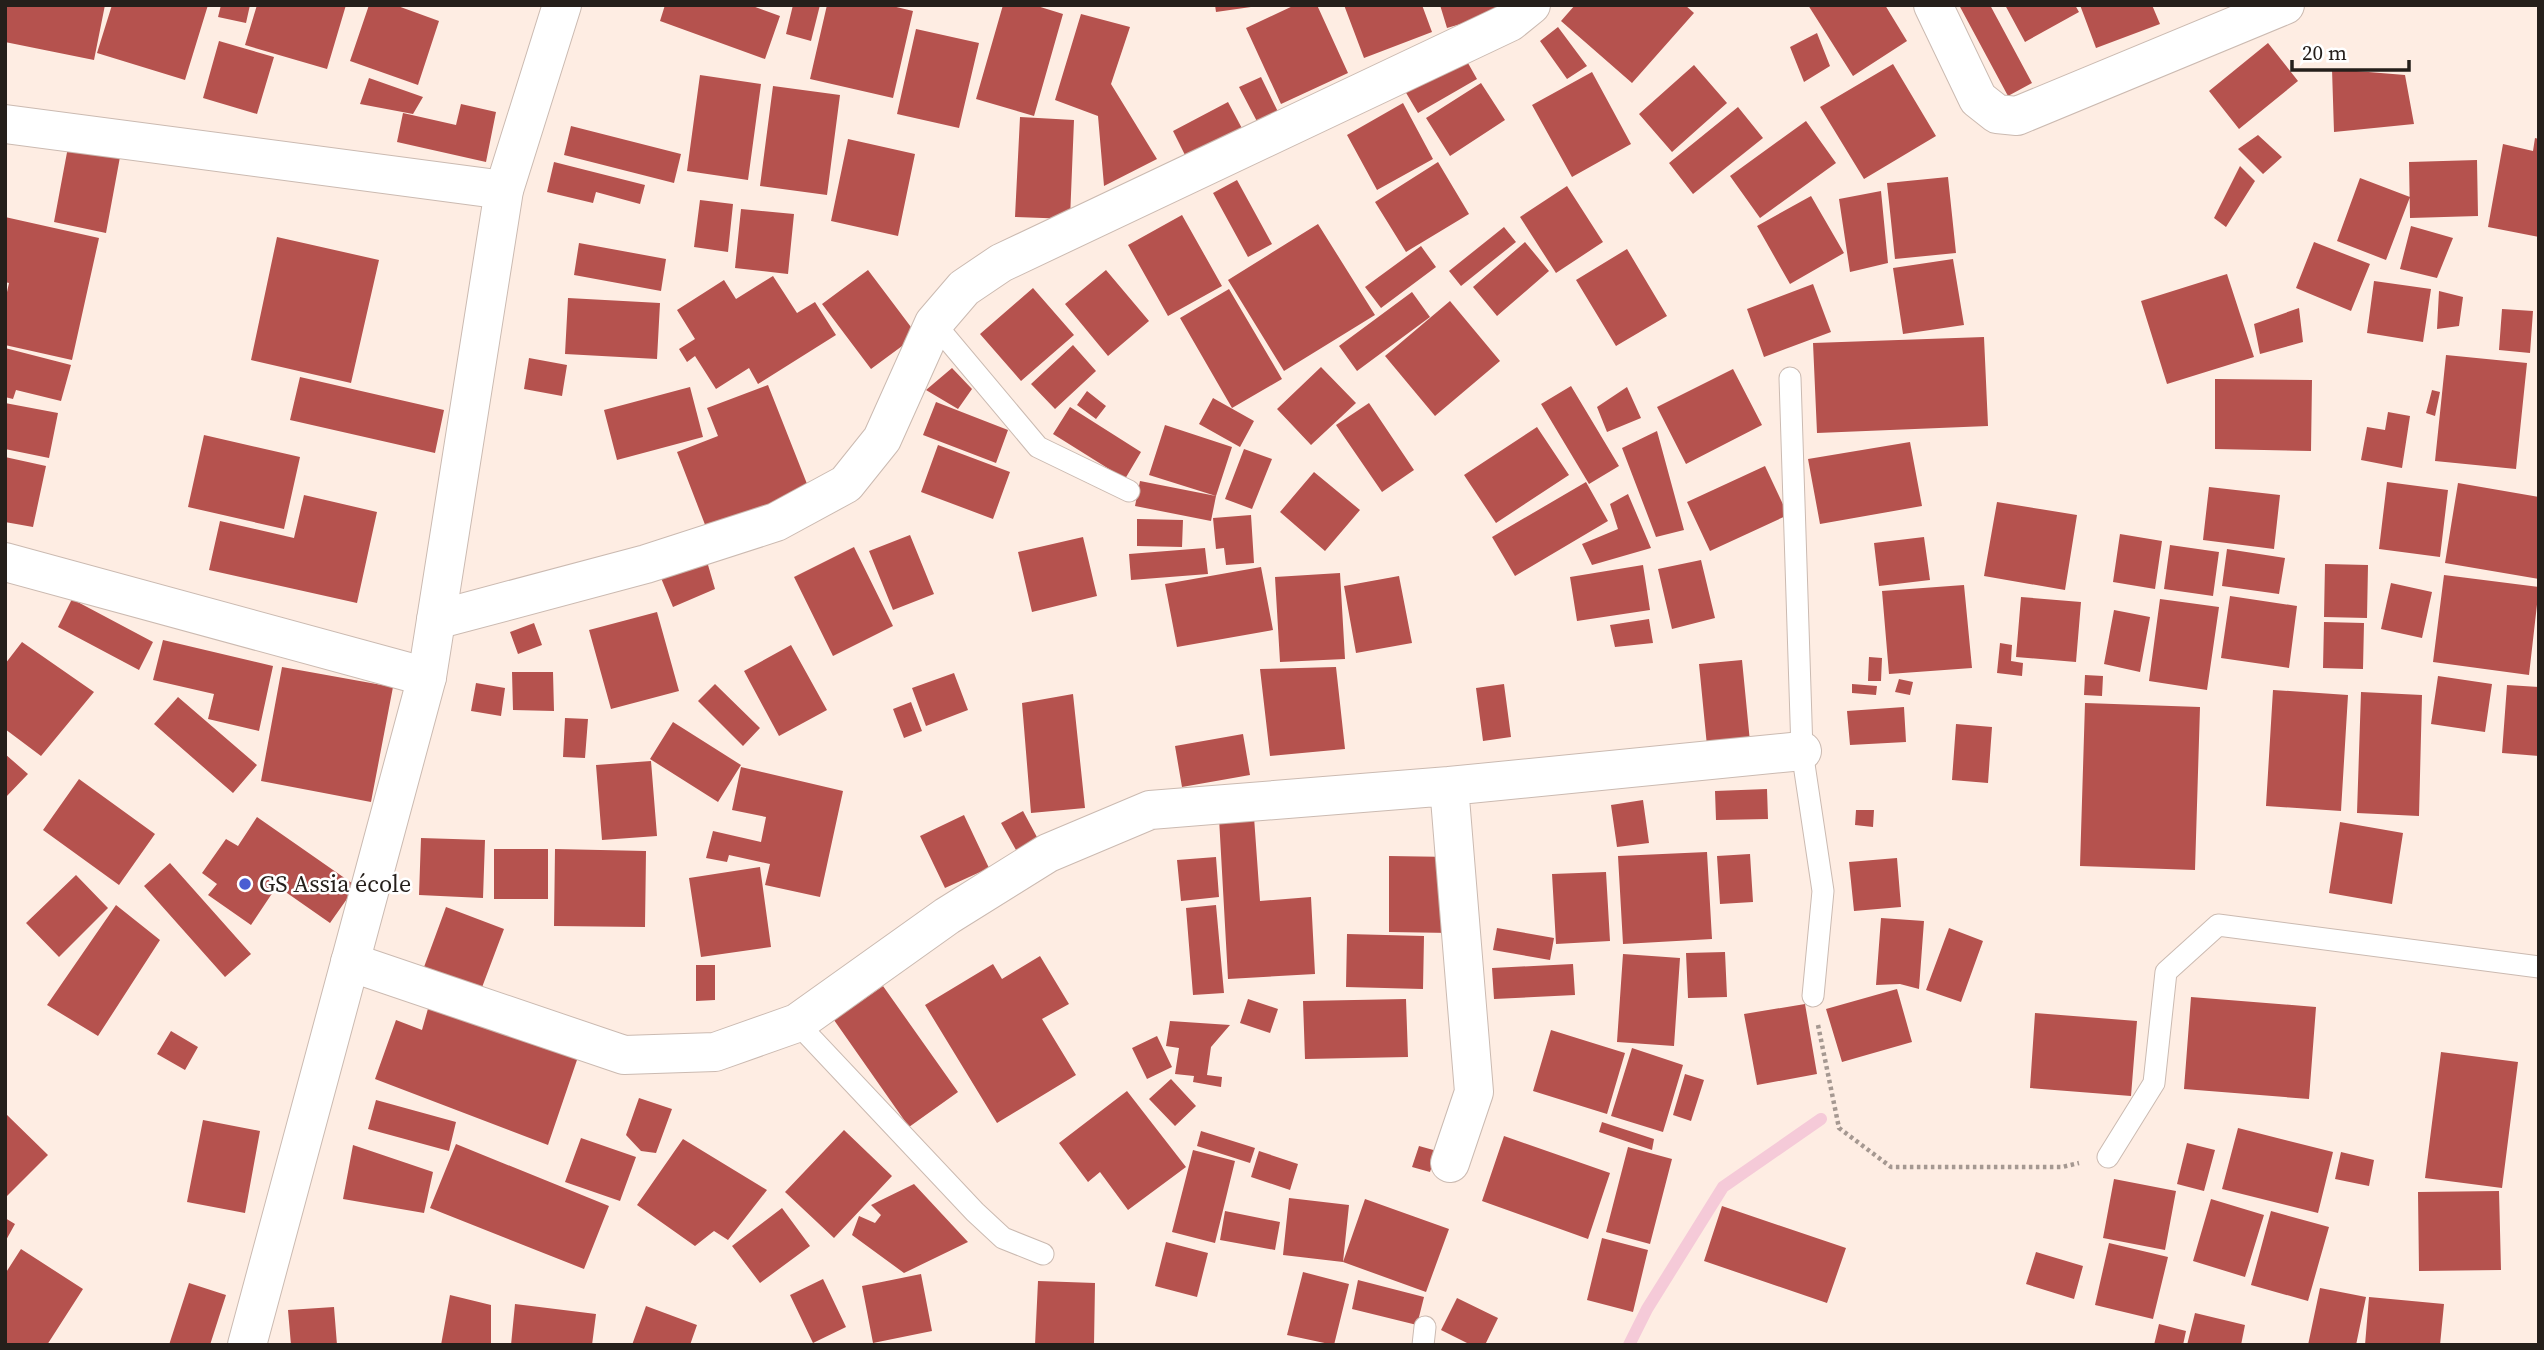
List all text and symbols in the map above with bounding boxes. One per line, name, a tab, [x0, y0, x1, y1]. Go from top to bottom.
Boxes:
scale bar	[2292, 28, 2409, 72]
text: 20 m	[2302, 38, 2347, 67]
place label: GS Assia école	[259, 867, 411, 900]
marker: GS Assia école	[237, 876, 253, 892]

